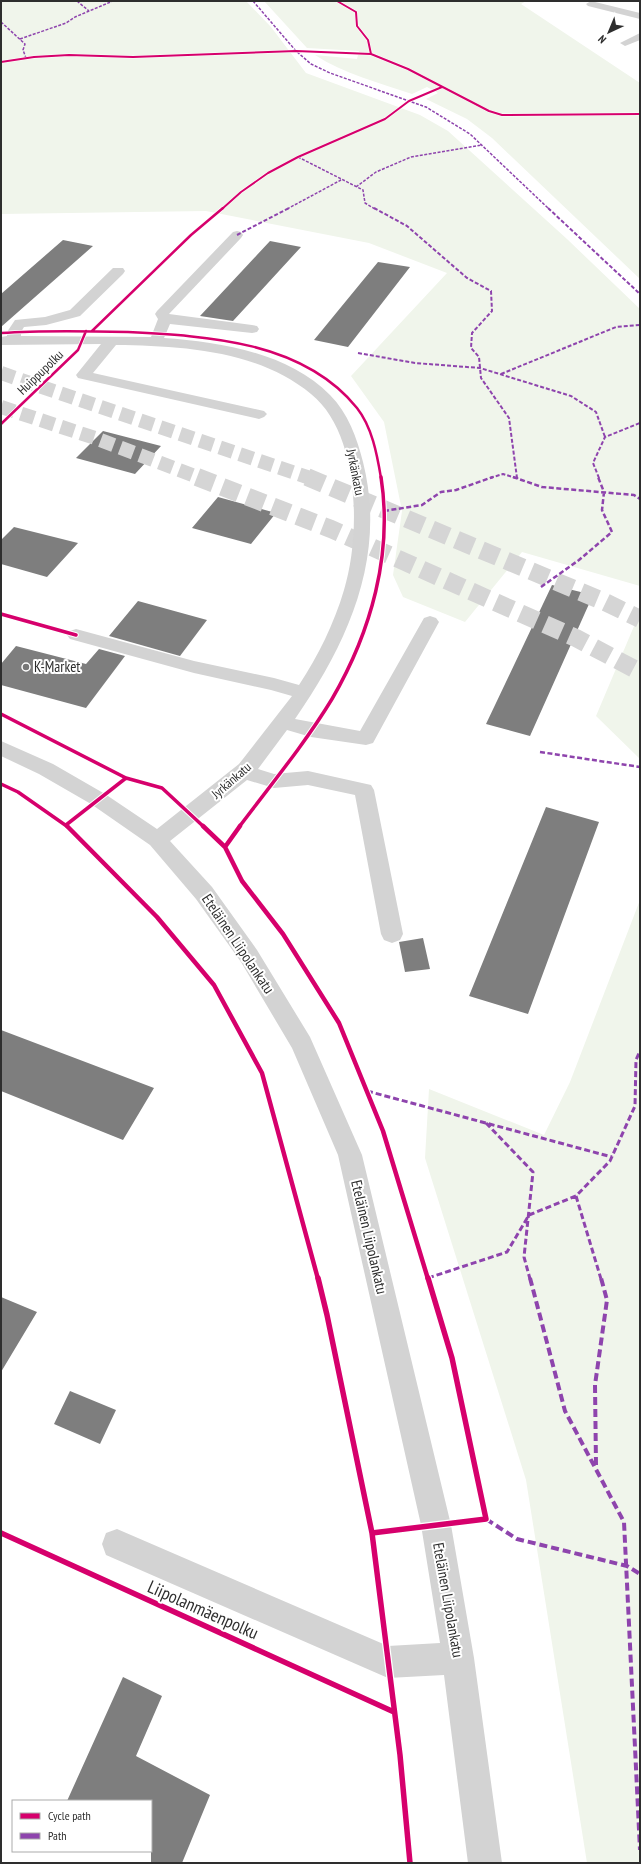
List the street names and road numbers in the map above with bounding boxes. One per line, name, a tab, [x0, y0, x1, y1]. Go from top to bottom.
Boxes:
street label: Huippupolku	[14, 346, 67, 398]
street label: Jyrkänkatu	[342, 446, 368, 497]
street label: Jyrkänkatu	[207, 759, 255, 803]
street label: Eteläinen Liipolankatu	[198, 890, 279, 997]
street label: Eteläinen Liipolankatu	[347, 1178, 392, 1296]
street label: Eteläinen Liipolankatu	[429, 1541, 468, 1659]
street label: Liipolanmäenpolku	[144, 1575, 262, 1644]

